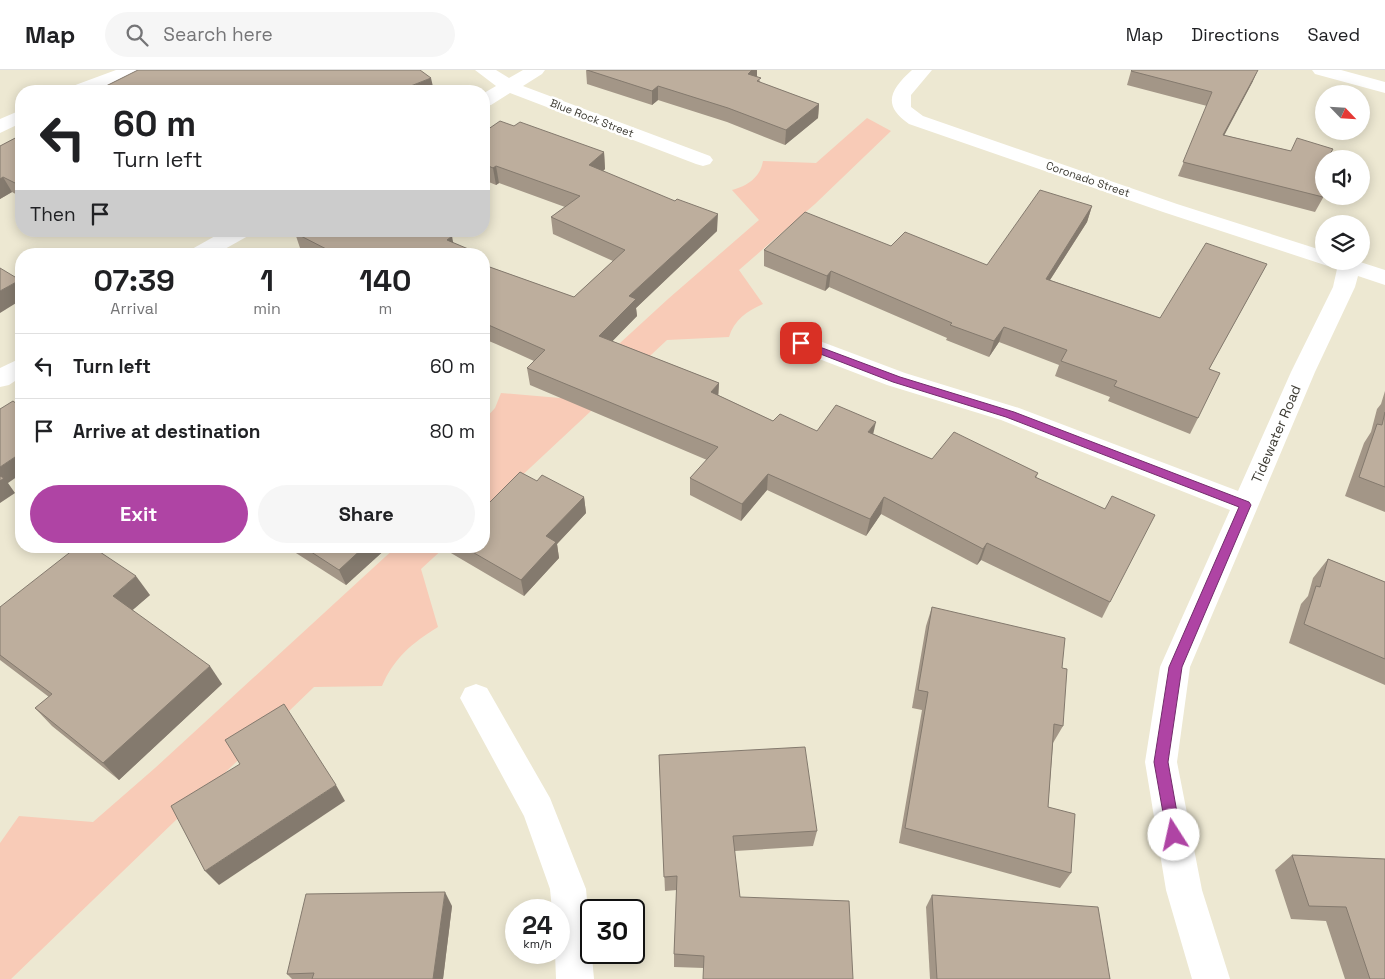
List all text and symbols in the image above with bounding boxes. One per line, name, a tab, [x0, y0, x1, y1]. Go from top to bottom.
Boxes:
search box	[105, 12, 455, 57]
text: Map	[25, 19, 75, 50]
icon: search	[123, 21, 151, 49]
text: Search here	[163, 22, 273, 47]
text: Map	[1126, 23, 1163, 46]
text: Directions	[1191, 23, 1280, 46]
text: Saved	[1308, 23, 1360, 46]
north arrow	[1315, 85, 1370, 140]
map controls	[1315, 85, 1370, 270]
street label: Blue Rock Street	[548, 96, 636, 140]
text: 60 m	[113, 102, 196, 146]
icon: left	[30, 105, 95, 170]
text: Turn left	[113, 145, 203, 173]
button: sound	[1315, 150, 1370, 205]
street label: Coronado Street	[1044, 158, 1132, 200]
icon: arrive	[86, 200, 114, 228]
text: Then	[30, 202, 76, 227]
button: layers	[1315, 215, 1370, 270]
text: 07:39	[94, 261, 175, 300]
text: 1	[260, 261, 274, 300]
text: 140	[359, 261, 411, 300]
text: Arrival	[110, 298, 158, 319]
text: min	[253, 298, 281, 319]
text: m	[378, 298, 392, 319]
pin	[780, 322, 822, 364]
icon: arrive	[787, 329, 815, 357]
icon: left	[30, 352, 58, 380]
text: Turn left	[73, 354, 151, 379]
text: 60 m	[430, 354, 475, 379]
street label: Tidewater Road	[1247, 382, 1305, 486]
icon: arrive	[30, 417, 58, 445]
text: Arrive at destination	[73, 419, 261, 444]
text: 80 m	[430, 419, 475, 444]
button: Exit	[30, 485, 248, 543]
button: Share	[258, 485, 475, 543]
position arrow	[1147, 808, 1199, 860]
speed limit sign: 30	[580, 899, 645, 964]
text: 24	[522, 909, 553, 941]
text: km/h	[523, 936, 552, 952]

